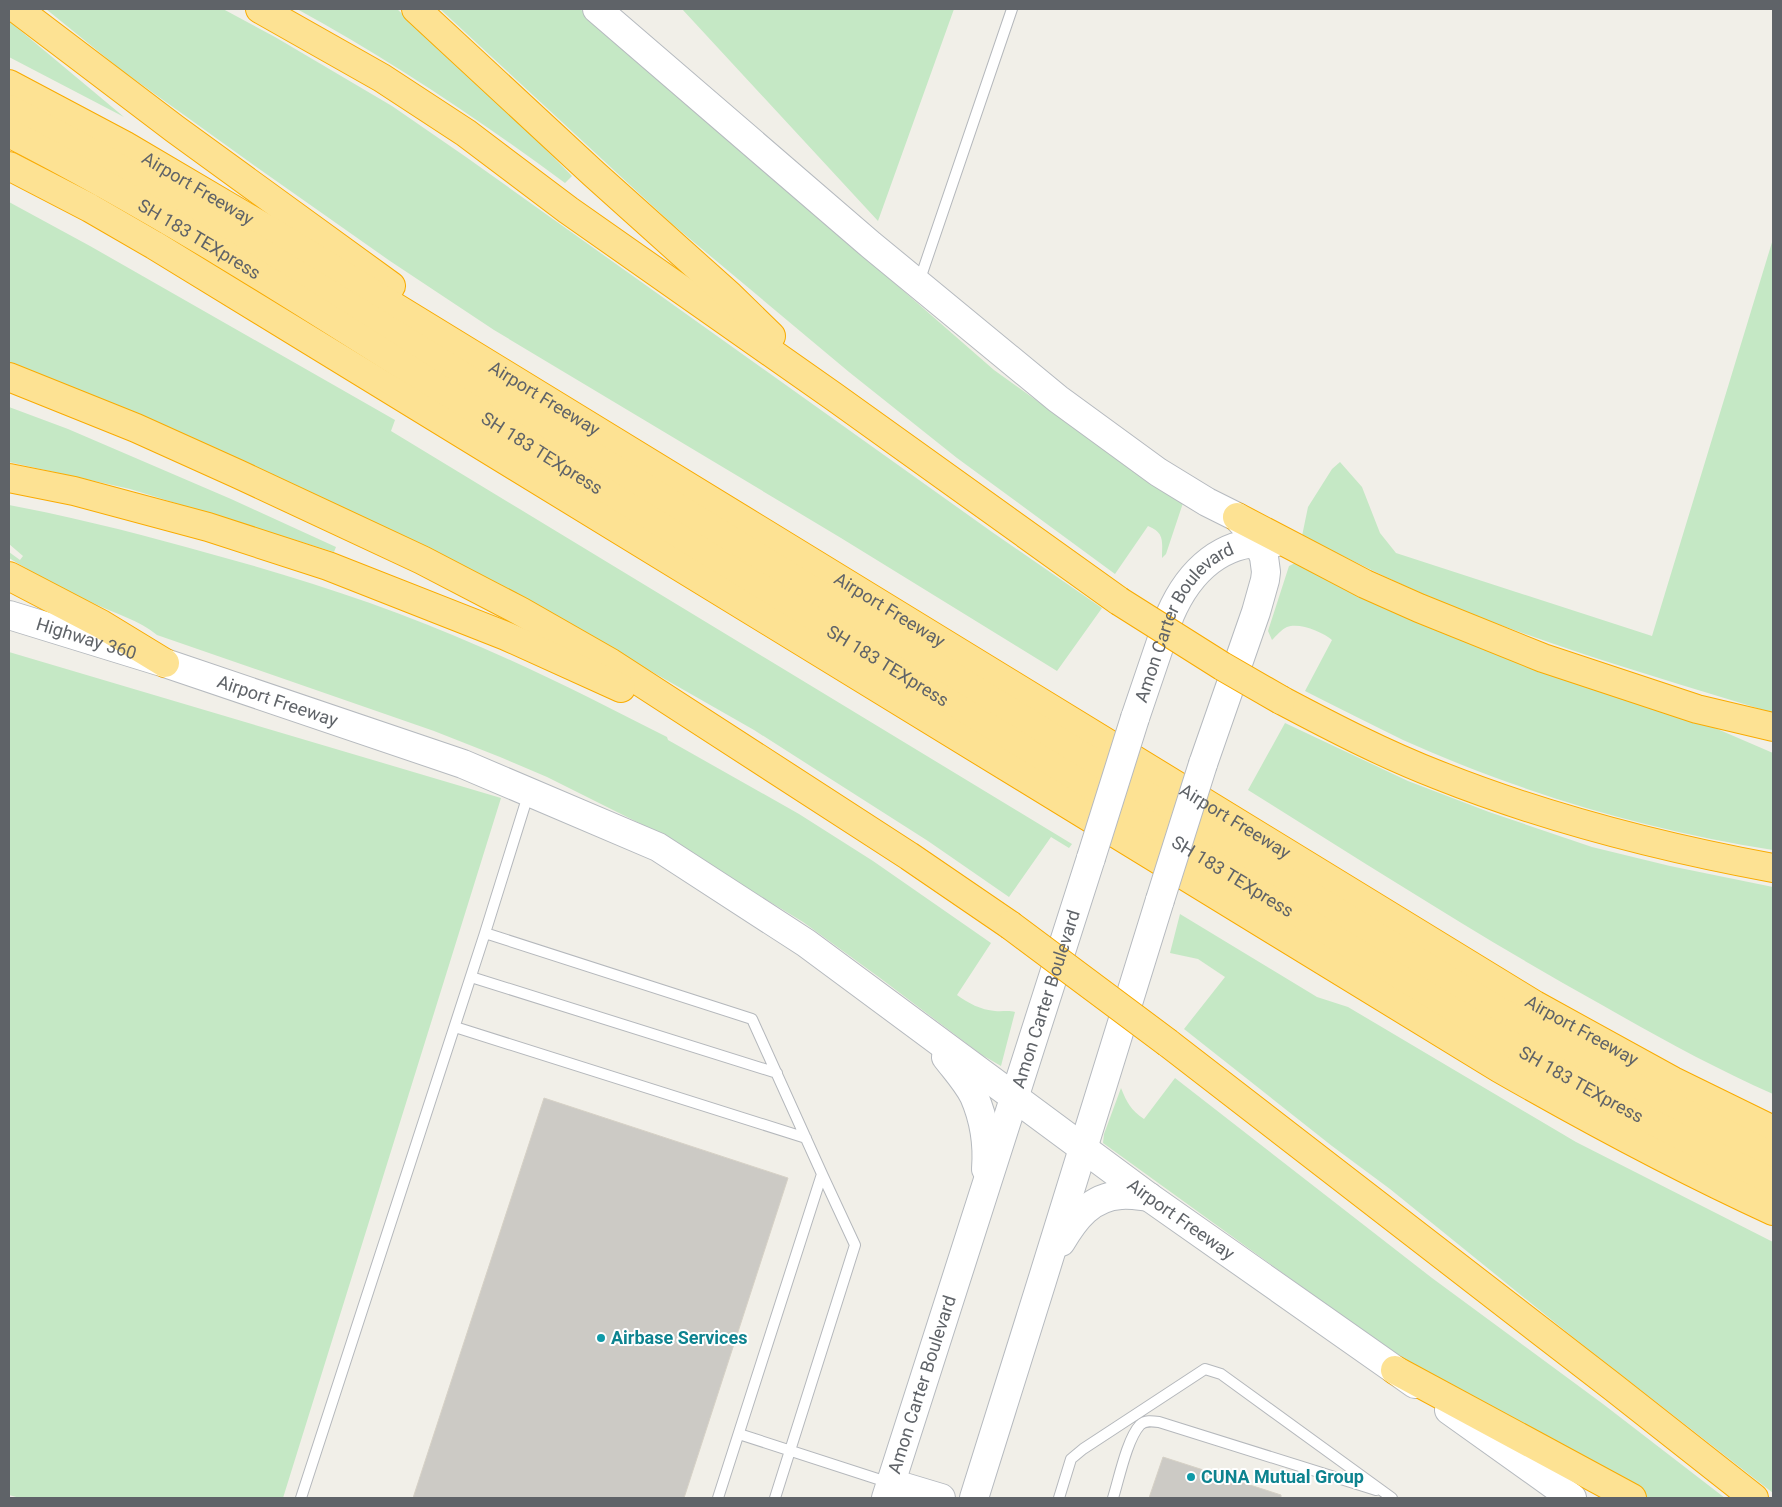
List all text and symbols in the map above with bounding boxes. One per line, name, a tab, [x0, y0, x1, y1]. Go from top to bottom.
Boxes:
street label: Airport Freeway	[139, 147, 258, 229]
street label: SH 183 TEXpress	[134, 194, 265, 284]
street label: Airport Freeway	[485, 356, 604, 440]
street label: SH 183 TEXpress	[478, 407, 607, 499]
street label: Amon Carter Boulevard	[1130, 538, 1237, 705]
street label: Airport Freeway	[831, 568, 950, 652]
street label: Highway 360	[34, 613, 139, 664]
street label: SH 183 TEXpress	[823, 620, 953, 711]
street label: Airport Freeway	[215, 670, 341, 731]
street label: Airport Freeway	[1176, 779, 1295, 863]
street label: SH 183 TEXpress	[1168, 831, 1297, 921]
street label: Amon Carter Boulevard	[1007, 907, 1084, 1091]
street label: Airport Freeway	[1522, 991, 1643, 1070]
street label: SH 183 TEXpress	[1515, 1041, 1647, 1127]
street label: Airport Freeway	[1124, 1174, 1239, 1264]
street label: Amon Carter Boulevard	[883, 1293, 960, 1476]
place label: Airbase Services	[611, 1327, 747, 1348]
marker: Airbase Services	[595, 1332, 607, 1344]
place label: CUNA Mutual Group	[1201, 1466, 1364, 1487]
marker: CUNA Mutual Group	[1185, 1471, 1197, 1483]

